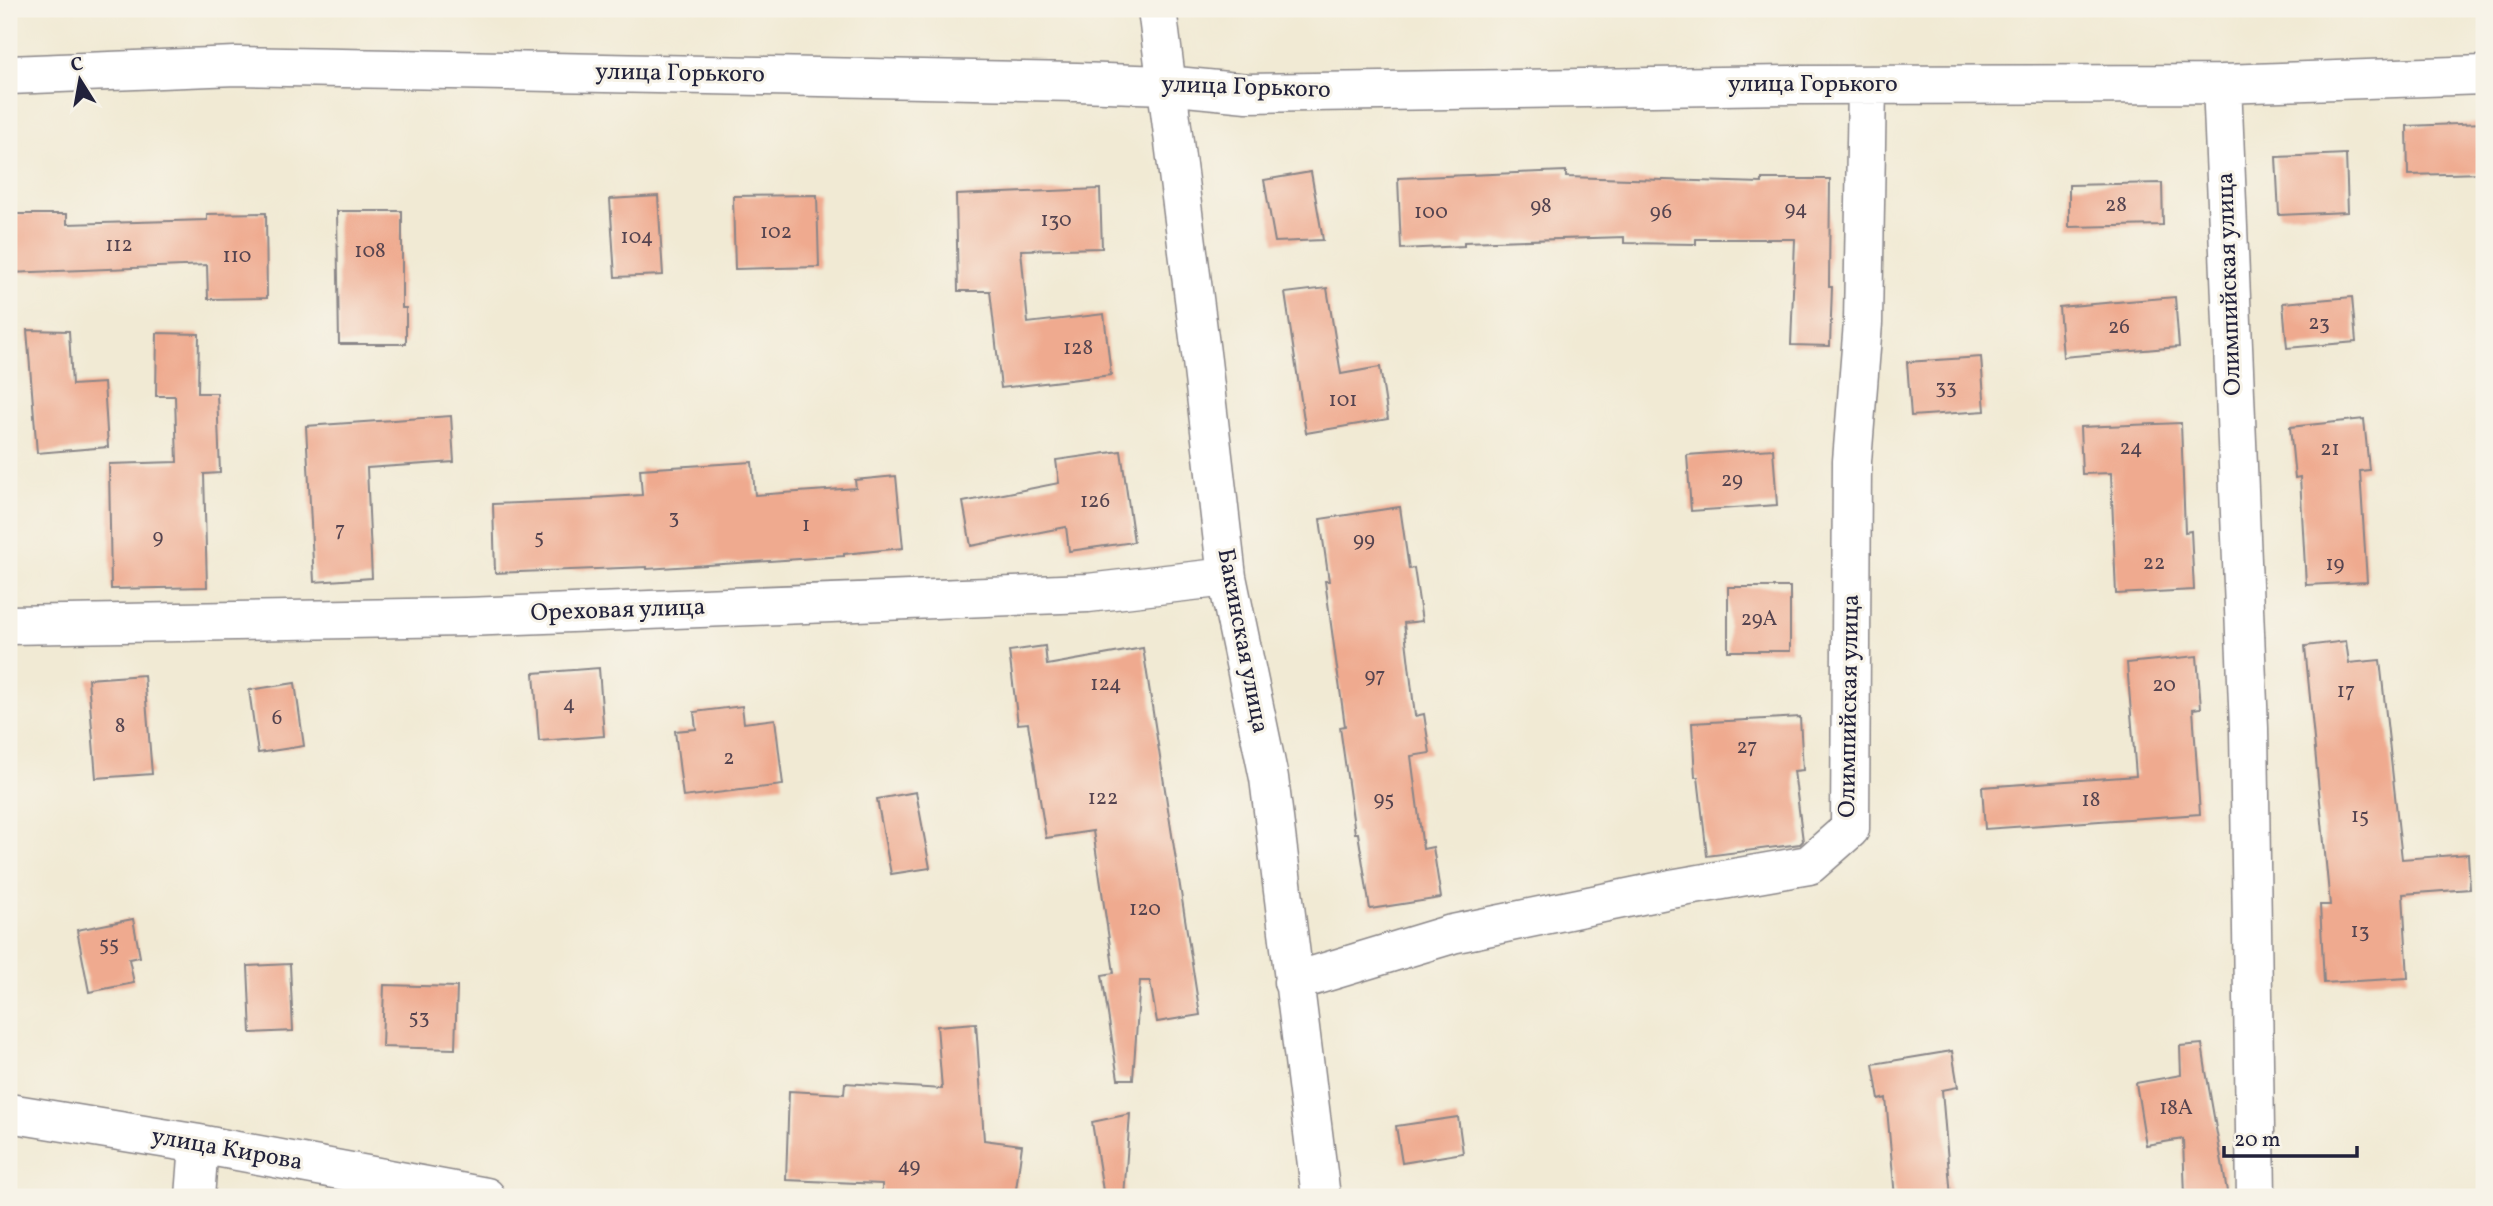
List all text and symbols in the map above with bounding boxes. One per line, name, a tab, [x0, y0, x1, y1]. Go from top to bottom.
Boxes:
north arrow	[46, 46, 116, 116]
text: С	[69, 51, 86, 79]
street label: улица Горького	[595, 56, 765, 92]
street label: улица Горького	[1161, 68, 1331, 108]
street label: улица Горького	[1728, 68, 1898, 102]
street label: Олимпийская улица	[2209, 172, 2251, 396]
house number: 28	[2105, 191, 2127, 220]
house number: 98	[1530, 192, 1552, 221]
house number: 94	[1785, 195, 1807, 224]
house number: 100	[1414, 198, 1448, 227]
house number: 96	[1650, 198, 1672, 227]
house number: 130	[1040, 206, 1072, 235]
house number: 102	[760, 218, 792, 247]
house number: 104	[621, 223, 653, 252]
house number: 112	[105, 231, 133, 260]
house number: 108	[354, 237, 386, 266]
house number: 110	[223, 242, 251, 271]
house number: 23	[2308, 309, 2330, 338]
house number: 26	[2108, 313, 2130, 342]
house number: 128	[1063, 334, 1093, 363]
house number: 33	[1935, 373, 1957, 402]
house number: 101	[1329, 386, 1357, 415]
house number: 24	[2119, 434, 2143, 463]
house number: 21	[2320, 435, 2340, 464]
house number: 29	[1721, 466, 1743, 495]
house number: 126	[1080, 487, 1110, 516]
house number: 3	[669, 503, 679, 532]
house number: 1	[802, 511, 810, 540]
house number: 7	[335, 516, 345, 545]
house number: 9	[153, 523, 164, 552]
house number: 5	[534, 523, 544, 552]
house number: 99	[1353, 526, 1375, 555]
street label: Бакинская улица	[1207, 546, 1277, 736]
house number: 22	[2143, 549, 2165, 578]
house number: 19	[2325, 550, 2345, 579]
street label: Ореховая улица	[530, 591, 706, 631]
street label: Олимпийская улица	[1831, 594, 1869, 818]
house number: 29А	[1741, 605, 1778, 634]
house number: 97	[1364, 662, 1386, 691]
house number: 124	[1090, 670, 1122, 699]
house number: 20	[2152, 671, 2176, 700]
house number: 17	[2337, 677, 2355, 706]
house number: 4	[563, 690, 575, 719]
house number: 6	[272, 704, 282, 733]
house number: 8	[115, 712, 125, 741]
house number: 27	[1737, 733, 1757, 762]
house number: 2	[723, 744, 735, 773]
house number: 122	[1088, 784, 1118, 813]
house number: 95	[1374, 785, 1394, 814]
house number: 18	[2082, 786, 2100, 815]
house number: 15	[2351, 802, 2369, 831]
house number: 120	[1129, 895, 1161, 924]
house number: 13	[2351, 917, 2369, 946]
house number: 55	[99, 930, 119, 959]
house number: 53	[409, 1003, 429, 1032]
house number: 18А	[2159, 1094, 2193, 1123]
scale bar	[2224, 1115, 2356, 1159]
street label: улица Кирова	[149, 1120, 305, 1180]
text: 20 m	[2234, 1126, 2280, 1155]
house number: 49	[898, 1152, 921, 1181]

